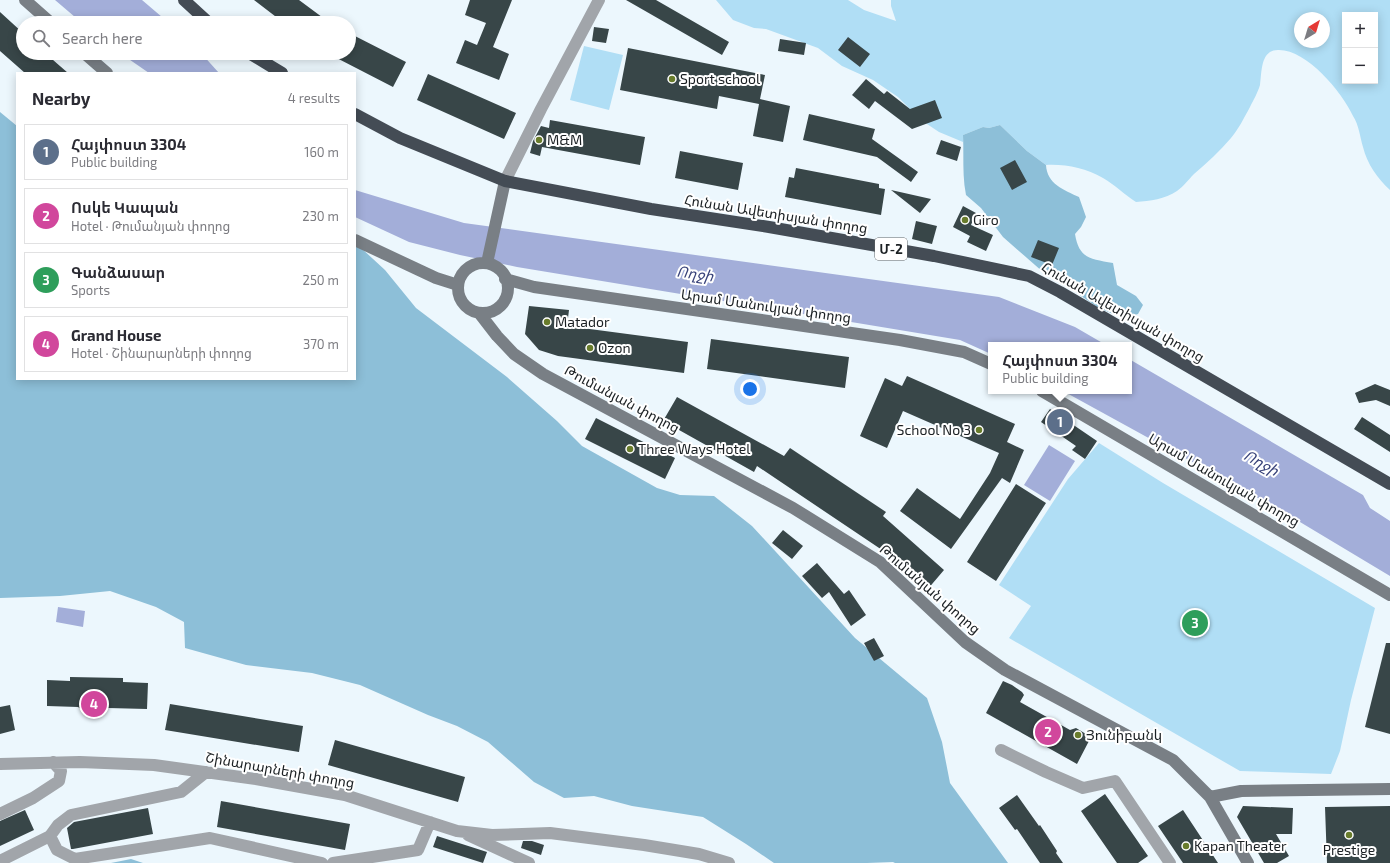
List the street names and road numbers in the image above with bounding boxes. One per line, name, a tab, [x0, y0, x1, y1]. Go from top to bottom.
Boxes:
street label: Հունան Ավետիսյան փողոց	[683, 191, 869, 236]
road number: Մ-2	[875, 238, 907, 260]
street label: Հունան Ավետիսյան փողոց	[1039, 258, 1208, 365]
street label: Արամ Մանուկյան փողոց	[680, 285, 852, 326]
street label: Թումանյան փողոց	[562, 361, 683, 436]
street label: Արամ Մանուկյան փողոց	[1146, 429, 1303, 530]
street label: Թումանյան փողոց	[876, 540, 984, 637]
street label: Շինարարների փողոց	[204, 748, 356, 791]

